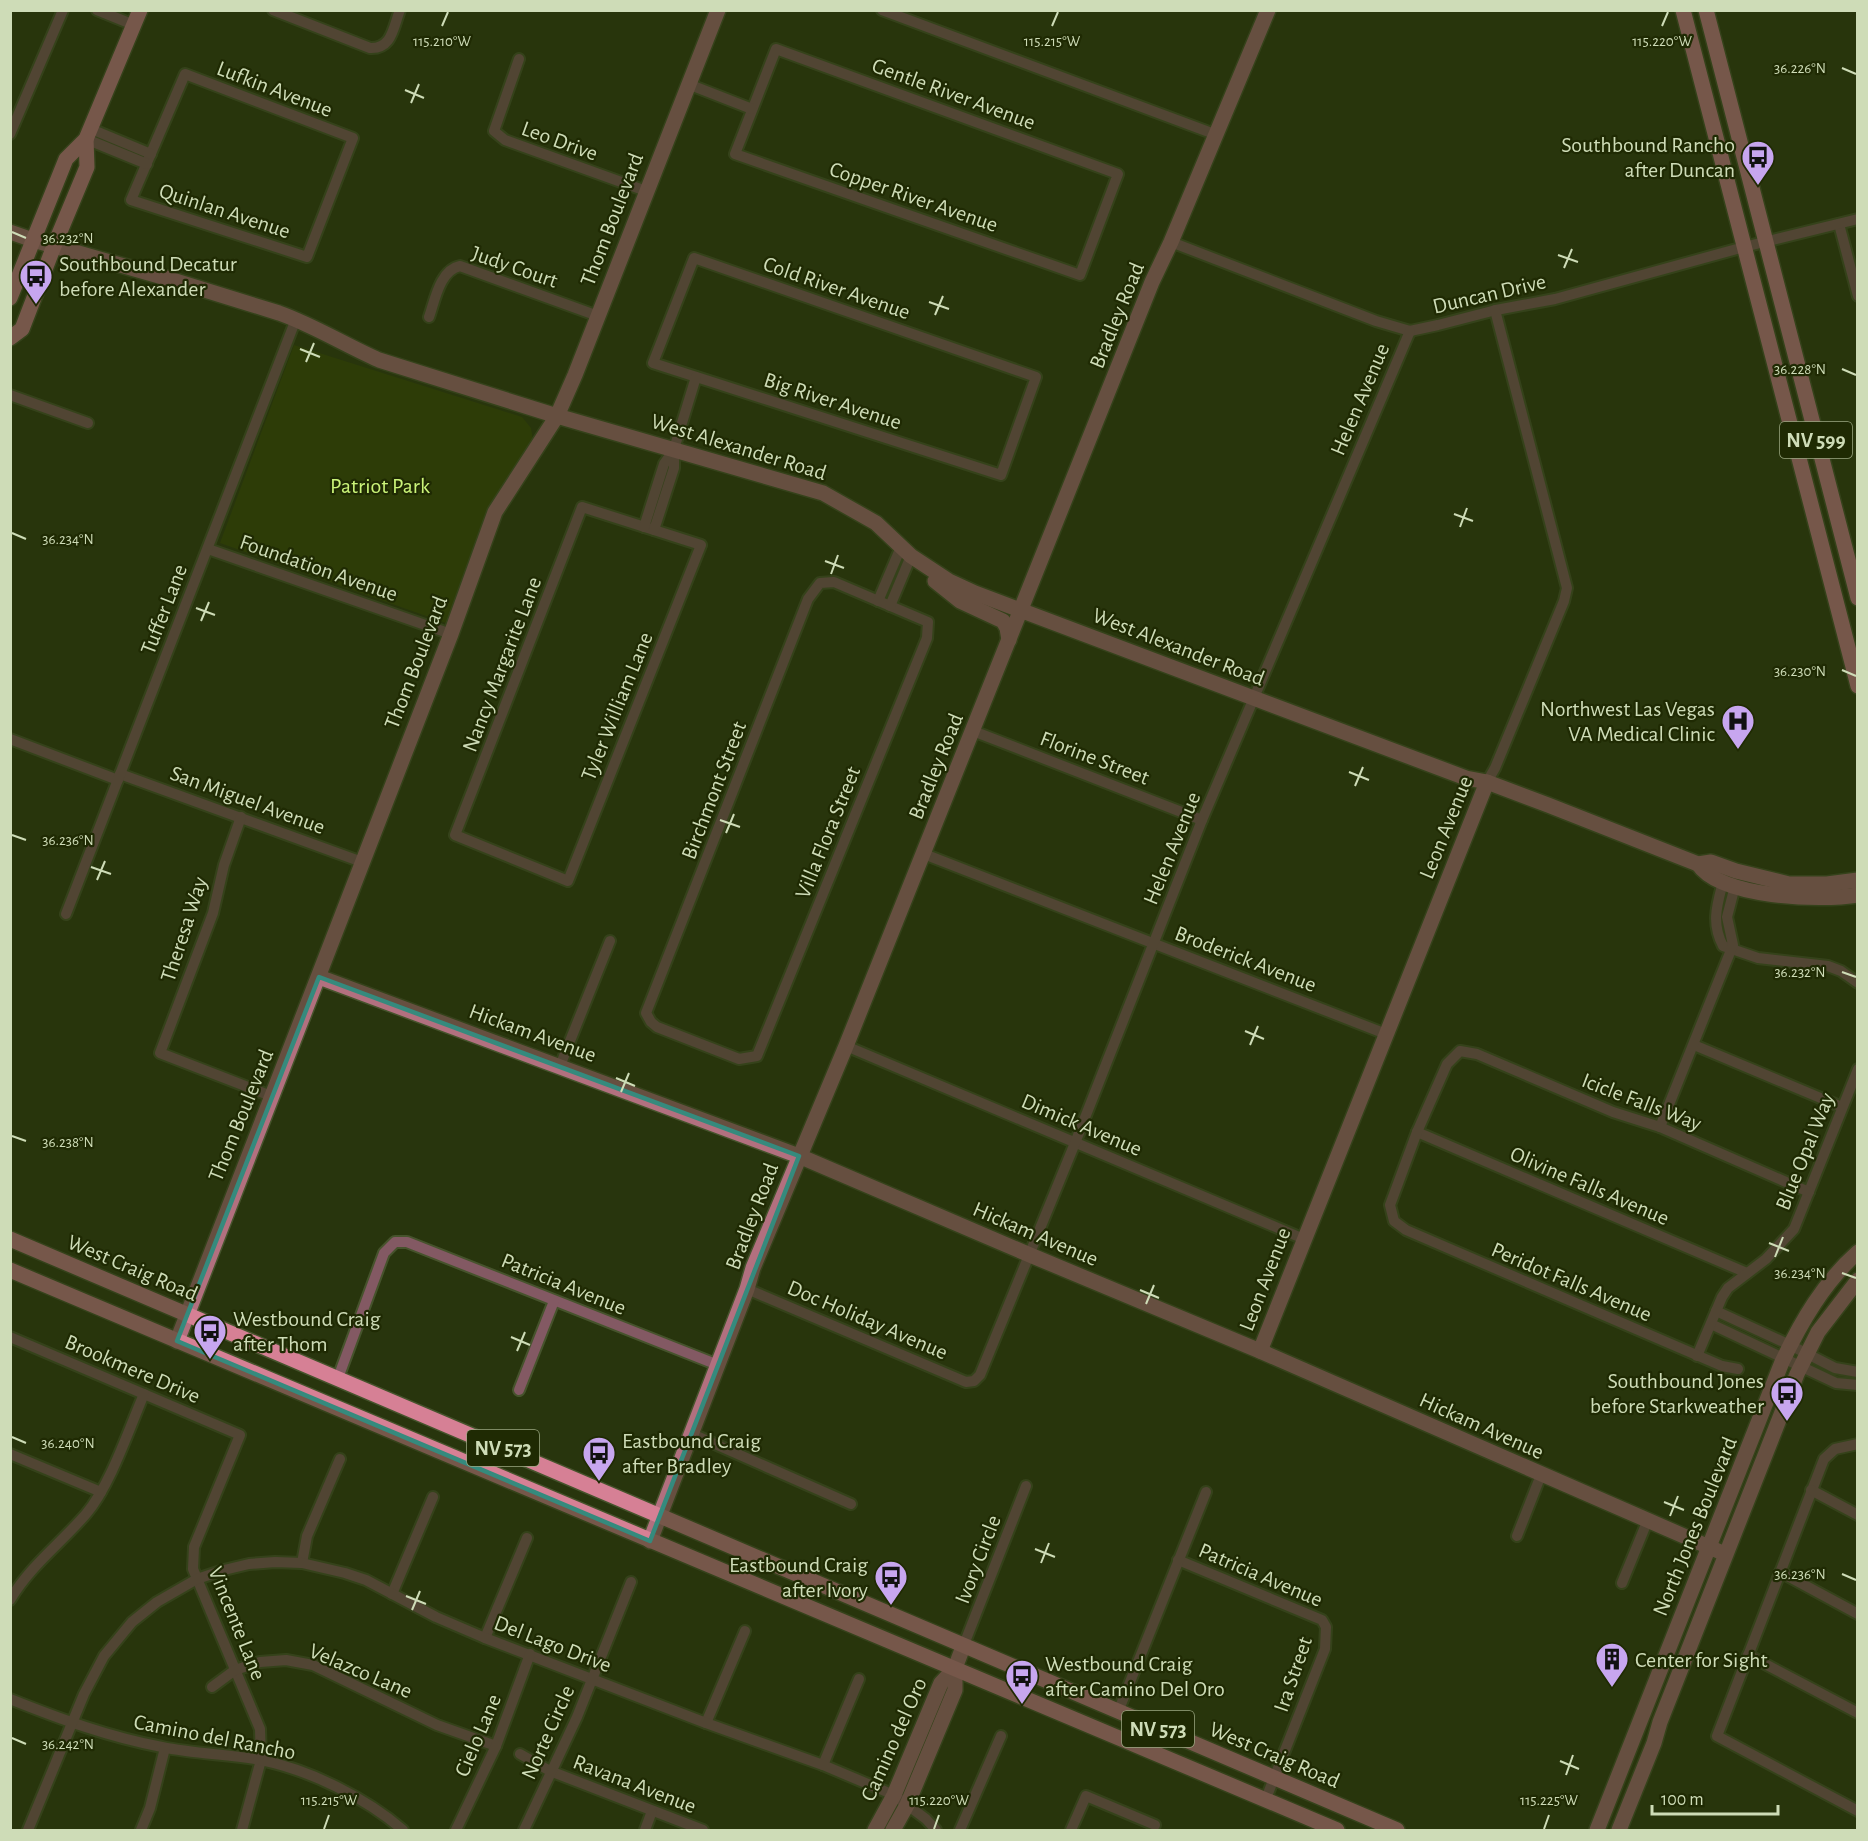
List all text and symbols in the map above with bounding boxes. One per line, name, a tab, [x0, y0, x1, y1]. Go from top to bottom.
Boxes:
text: 115.210°W	[413, 34, 472, 49]
text: 115.215°W	[1024, 34, 1081, 49]
text: 115.220°W	[1632, 34, 1692, 49]
street label: Gentle River Avenue	[869, 54, 1038, 134]
street label: Lufkin Avenue	[214, 57, 335, 121]
text: 36.226°N	[1774, 61, 1826, 76]
street label: Leo Drive	[519, 117, 601, 165]
place label: Southbound Rancho after Duncan	[1561, 134, 1735, 181]
bus stop icon: Southbound Rancho after Duncan	[1740, 139, 1776, 186]
street label: Thom Boulevard	[577, 150, 647, 289]
street label: Copper River Avenue	[827, 158, 1001, 236]
street label: Quinlan Avenue	[156, 179, 293, 242]
text: 36.232°N	[42, 231, 94, 246]
street label: Judy Court	[469, 242, 560, 292]
place label: Southbound Decatur before Alexander	[59, 253, 237, 300]
street label: Cold River Avenue	[760, 253, 913, 323]
bus stop icon: Southbound Decatur before Alexander	[18, 258, 54, 305]
street label: Bradley Road	[1086, 259, 1148, 372]
street label: Duncan Drive	[1430, 270, 1548, 318]
street label: Helen Avenue	[1326, 340, 1393, 459]
text: 36.228°N	[1774, 362, 1826, 377]
street label: Big River Avenue	[761, 368, 904, 434]
street label: West Alexander Road	[648, 410, 829, 484]
road number: NV 599	[1780, 422, 1852, 458]
park label: Patriot Park	[330, 475, 430, 497]
street label: Foundation Avenue	[237, 531, 401, 605]
text: 36.234°N	[42, 532, 94, 547]
street label: Tuffer Lane	[137, 561, 191, 657]
street label: Nancy Margarite Lane	[458, 574, 545, 755]
street label: Thom Boulevard	[381, 593, 451, 732]
street label: West Alexander Road	[1090, 604, 1268, 690]
street label: Tyler William Lane	[577, 629, 657, 784]
text: 36.230°N	[1774, 664, 1826, 679]
place label: Northwest Las Vegas VA Medical Clinic	[1540, 698, 1716, 745]
hospital icon: Northwest Las Vegas VA Medical Clinic	[1720, 703, 1756, 750]
street label: Bradley Road	[905, 710, 967, 823]
street label: Birchmont Street	[678, 718, 750, 862]
street label: Florine Street	[1037, 727, 1152, 789]
street label: San Miguel Avenue	[167, 762, 328, 838]
street label: Villa Flora Street	[791, 763, 864, 902]
street label: Leon Avenue	[1415, 773, 1476, 882]
street label: Helen Avenue	[1139, 789, 1205, 908]
text: 36.236°N	[42, 833, 94, 848]
street label: Theresa Way	[157, 873, 211, 985]
street label: Broderick Avenue	[1172, 922, 1319, 996]
text: 36.232°N	[1774, 965, 1826, 980]
street label: Hickam Avenue	[466, 1000, 599, 1066]
street label: Thom Boulevard	[204, 1046, 277, 1185]
street label: Icicle Falls Way	[1579, 1069, 1705, 1135]
street label: Blue Opal Way	[1771, 1089, 1839, 1213]
street label: Dimick Avenue	[1018, 1090, 1145, 1160]
text: 36.238°N	[42, 1135, 94, 1150]
street label: Olivine Falls Avenue	[1507, 1143, 1672, 1229]
street label: Bradley Road	[722, 1160, 782, 1273]
street label: Hickam Avenue	[970, 1198, 1101, 1270]
street label: Leon Avenue	[1235, 1225, 1295, 1334]
street label: West Craig Road	[64, 1231, 201, 1305]
street label: Peridot Falls Avenue	[1488, 1238, 1655, 1326]
street label: Patricia Avenue	[498, 1249, 629, 1319]
text: 36.234°N	[1774, 1266, 1826, 1281]
street label: Doc Holiday Avenue	[784, 1276, 951, 1364]
place label: Westbound Craig after Thom	[233, 1308, 381, 1355]
bus stop icon: Westbound Craig after Thom	[192, 1313, 228, 1360]
street label: Brookmere Drive	[62, 1331, 204, 1407]
place label: Southbound Jones before Starkweather	[1590, 1370, 1764, 1417]
bus stop icon: Southbound Jones before Starkweather	[1769, 1375, 1805, 1422]
street label: Hickam Avenue	[1416, 1389, 1547, 1463]
road number: NV 573	[467, 1430, 539, 1466]
place label: Eastbound Craig after Bradley	[622, 1430, 761, 1477]
street label: North Jones Boulevard	[1649, 1434, 1741, 1619]
bus stop icon: Eastbound Craig after Bradley	[581, 1435, 617, 1482]
text: 36.240°N	[41, 1436, 95, 1451]
street label: Ivory Circle	[951, 1512, 1005, 1607]
street label: Patricia Avenue	[1195, 1539, 1326, 1611]
place label: Eastbound Craig after Ivory	[729, 1554, 869, 1601]
bus stop icon: Eastbound Craig after Ivory	[873, 1559, 909, 1606]
street label: Vincente Lane	[204, 1564, 270, 1683]
text: 36.236°N	[1774, 1567, 1826, 1582]
street label: Del Lago Drive	[491, 1612, 614, 1676]
street label: Ira Street	[1270, 1634, 1316, 1715]
street label: Velazco Lane	[306, 1639, 415, 1702]
building icon: Center for Sight	[1594, 1641, 1630, 1688]
place label: Center for Sight	[1635, 1649, 1768, 1671]
place label: Westbound Craig after Camino Del Oro	[1045, 1653, 1225, 1700]
bus stop icon: Westbound Craig after Camino Del Oro	[1004, 1658, 1040, 1705]
street label: Camino del Oro	[857, 1674, 931, 1804]
street label: Norte Circle	[517, 1682, 578, 1783]
street label: Cielo Lane	[451, 1691, 505, 1780]
street label: Camino del Rancho	[132, 1710, 298, 1763]
road number: NV 573	[1122, 1711, 1194, 1747]
street label: West Craig Road	[1206, 1718, 1343, 1792]
text: 36.242°N	[42, 1737, 94, 1752]
street label: Ravana Avenue	[570, 1750, 699, 1817]
scale bar	[1652, 1778, 1778, 1816]
text: 100 m	[1661, 1791, 1704, 1809]
text: 115.215°W	[301, 1793, 358, 1808]
text: 115.220°W	[909, 1793, 969, 1808]
text: 115.225°W	[1520, 1793, 1579, 1808]

